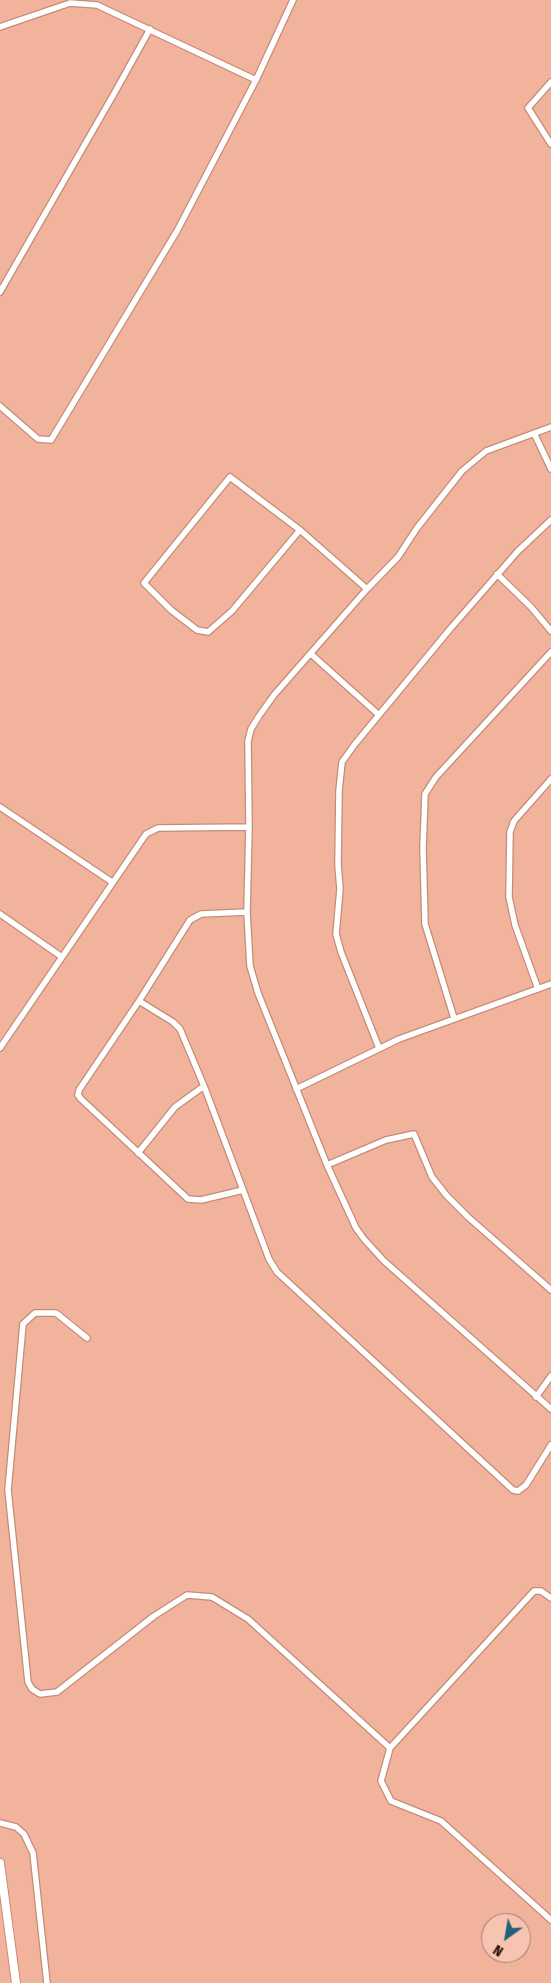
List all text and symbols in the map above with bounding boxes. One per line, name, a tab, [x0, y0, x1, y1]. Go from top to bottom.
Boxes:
north arrow	[481, 1913, 531, 1963]
text: N	[490, 1941, 506, 1960]

